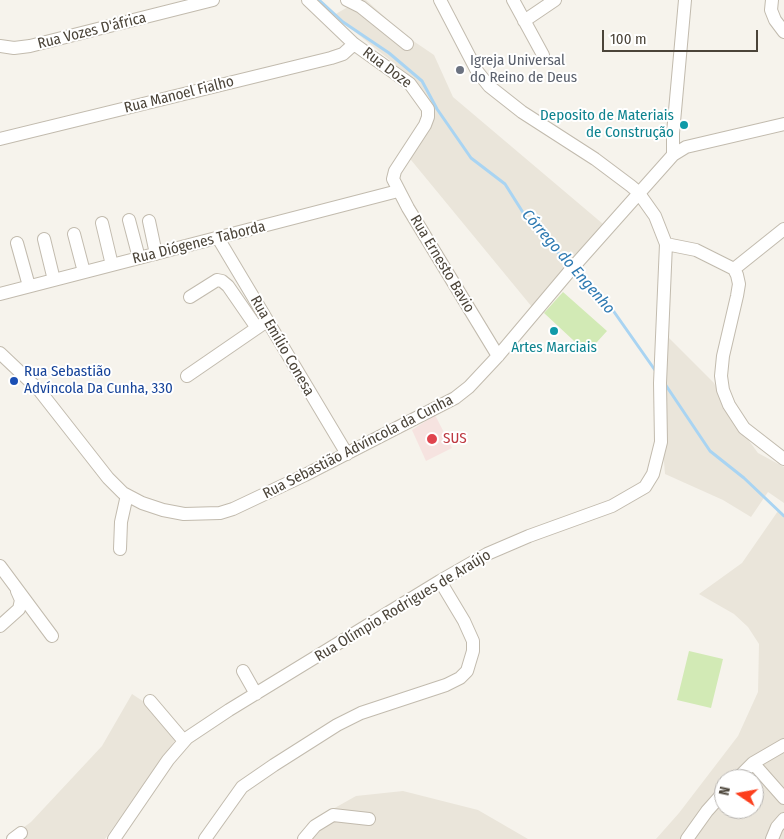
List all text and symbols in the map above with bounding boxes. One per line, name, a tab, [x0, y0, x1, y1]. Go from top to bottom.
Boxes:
street label: Rua Vozes D'áfrica	[36, 9, 148, 53]
scale bar	[604, 20, 760, 52]
text: 100 m	[610, 30, 647, 48]
street label: Rua Doze	[359, 44, 415, 92]
place label: Igreja Universal do Reino de Deus	[470, 52, 577, 87]
marker: Igreja Universal do Reino de Deus	[454, 64, 466, 76]
street label: Rua Manoel Fialho	[122, 73, 236, 117]
place label: Deposito de Materiais de Construção	[540, 107, 674, 142]
marker: Deposito de Materiais de Construção	[678, 119, 690, 131]
water label: Córrego do Engenho	[517, 206, 619, 318]
street label: Rua Ernesto Bavio	[406, 212, 478, 316]
street label: Rua Diógenes Taborda	[131, 218, 267, 268]
street label: Rua Emílio Conesa	[246, 293, 318, 399]
marker: Artes Marciais	[548, 325, 560, 337]
place label: Artes Marciais	[511, 339, 597, 357]
place label: Rua Sebastião Advíncola Da Cunha, 330	[24, 363, 173, 398]
marker: Rua Sebastião Advíncola Da Cunha, 330	[8, 375, 20, 387]
street label: Rua Sebastião Advíncola da Cunha	[260, 391, 456, 503]
place label: SUS	[443, 430, 467, 448]
marker: SUS	[425, 432, 439, 446]
street label: Rua Olímpio Rodrigues de Araújo	[312, 546, 494, 666]
north arrow	[714, 769, 764, 819]
text: N	[716, 785, 734, 797]

